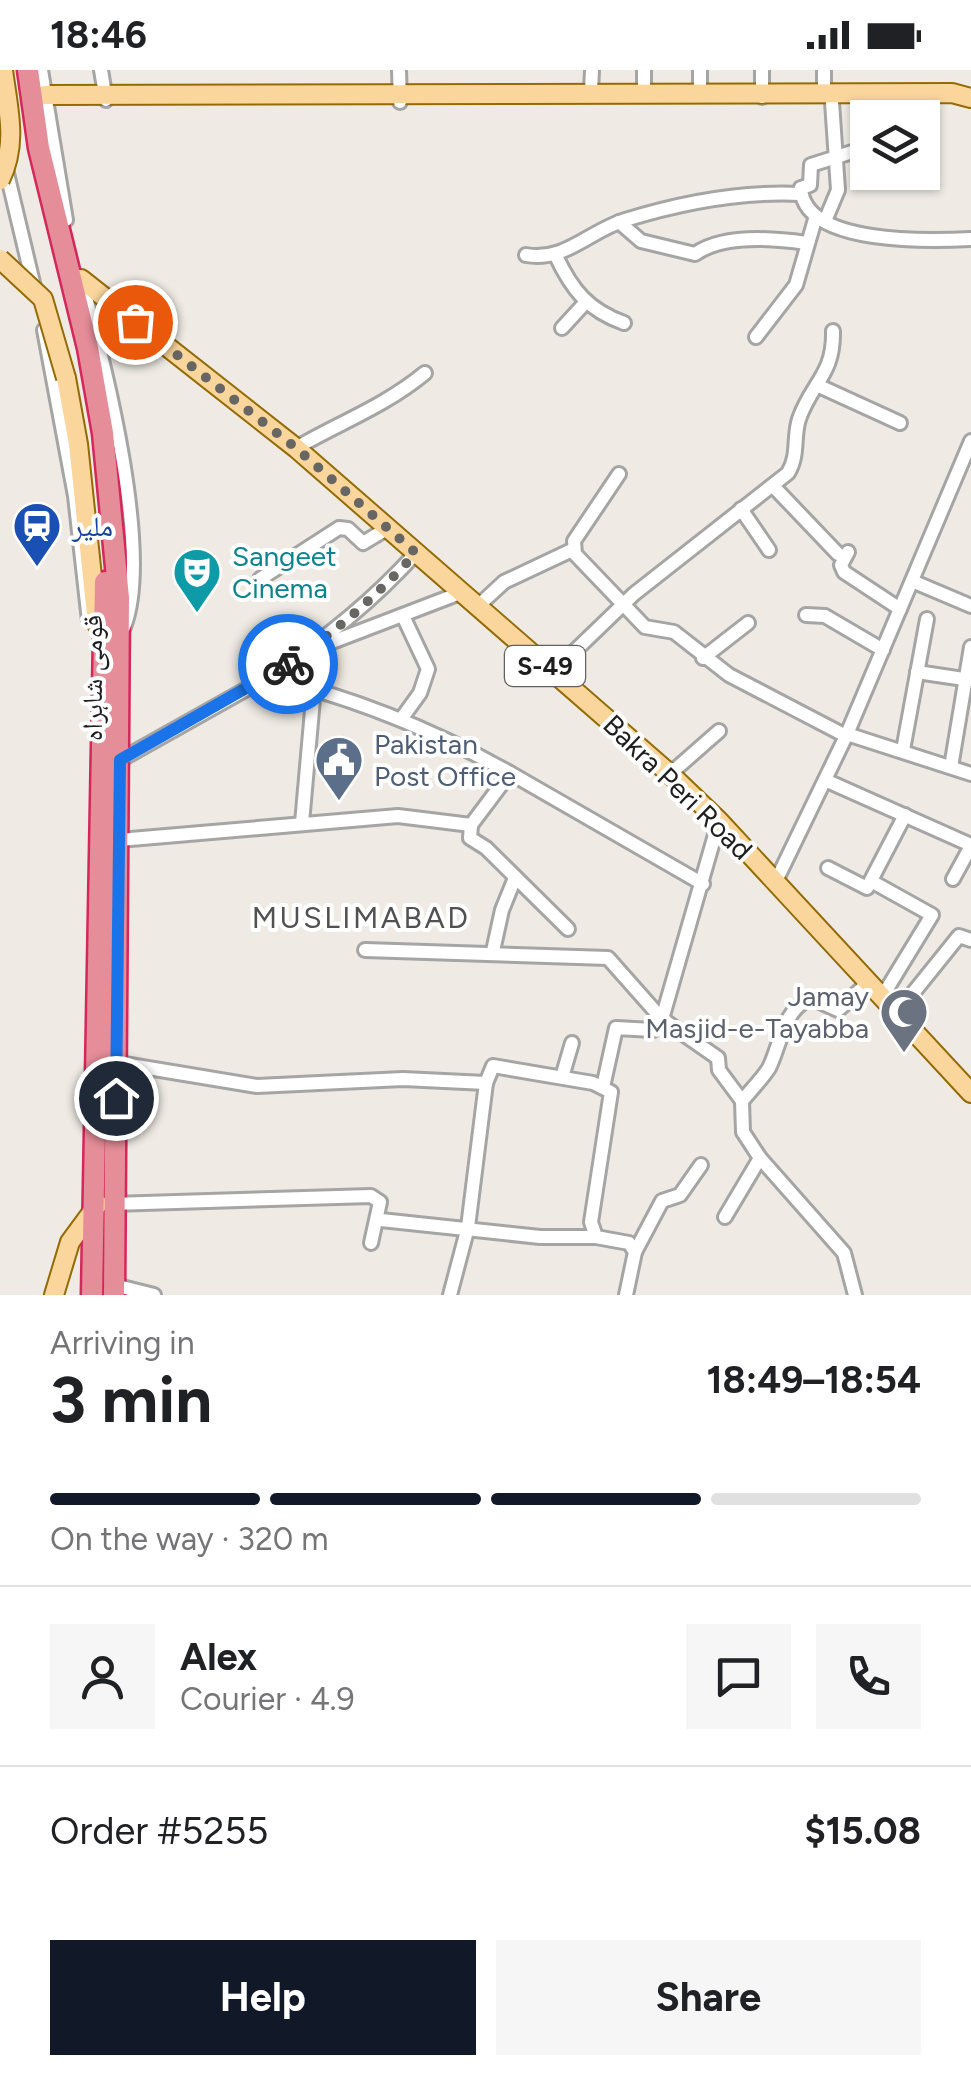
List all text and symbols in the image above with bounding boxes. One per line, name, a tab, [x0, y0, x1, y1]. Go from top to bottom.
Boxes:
text: 18:46	[50, 12, 147, 58]
map controls	[850, 100, 940, 190]
button: layers	[850, 100, 940, 190]
pin	[93, 280, 178, 365]
icon: bag	[108, 295, 163, 350]
station icon: ملیر	[11, 500, 63, 568]
place label: ملیر	[71, 509, 113, 543]
place label: Sangeet Cinema	[232, 539, 337, 605]
theatre icon: Sangeet Cinema	[171, 546, 223, 614]
courier	[238, 614, 338, 714]
street label: قومی شاہراہ	[75, 615, 110, 741]
icon: bike	[261, 637, 316, 692]
road number: S-49	[505, 646, 585, 686]
street label: Bakra Peri Road	[596, 707, 760, 867]
place label: Pakistan Post Office	[374, 727, 516, 793]
public building icon: Pakistan Post Office	[313, 734, 365, 802]
district label: MUSLIMABAD	[252, 899, 470, 936]
place label: Jamay Masjid-e-Tayabba	[645, 979, 869, 1045]
mosque icon: Jamay Masjid-e-Tayabba	[878, 986, 930, 1054]
pin	[74, 1056, 159, 1141]
icon: home	[89, 1071, 144, 1126]
text: Arriving in	[50, 1324, 195, 1362]
text: 18:49–18:54	[706, 1357, 921, 1403]
text: 3 min	[50, 1360, 212, 1438]
text: On the way · 320 m	[50, 1520, 328, 1558]
button: person	[50, 1624, 155, 1729]
button: chat	[686, 1624, 791, 1729]
button: phone	[816, 1624, 921, 1729]
text: Alex	[180, 1634, 257, 1680]
text: Courier · 4.9	[180, 1680, 355, 1718]
text: Order #5255	[50, 1808, 268, 1854]
text: $15.08	[805, 1808, 921, 1854]
button: Help	[50, 1940, 476, 2055]
button: Share	[496, 1940, 921, 2055]

